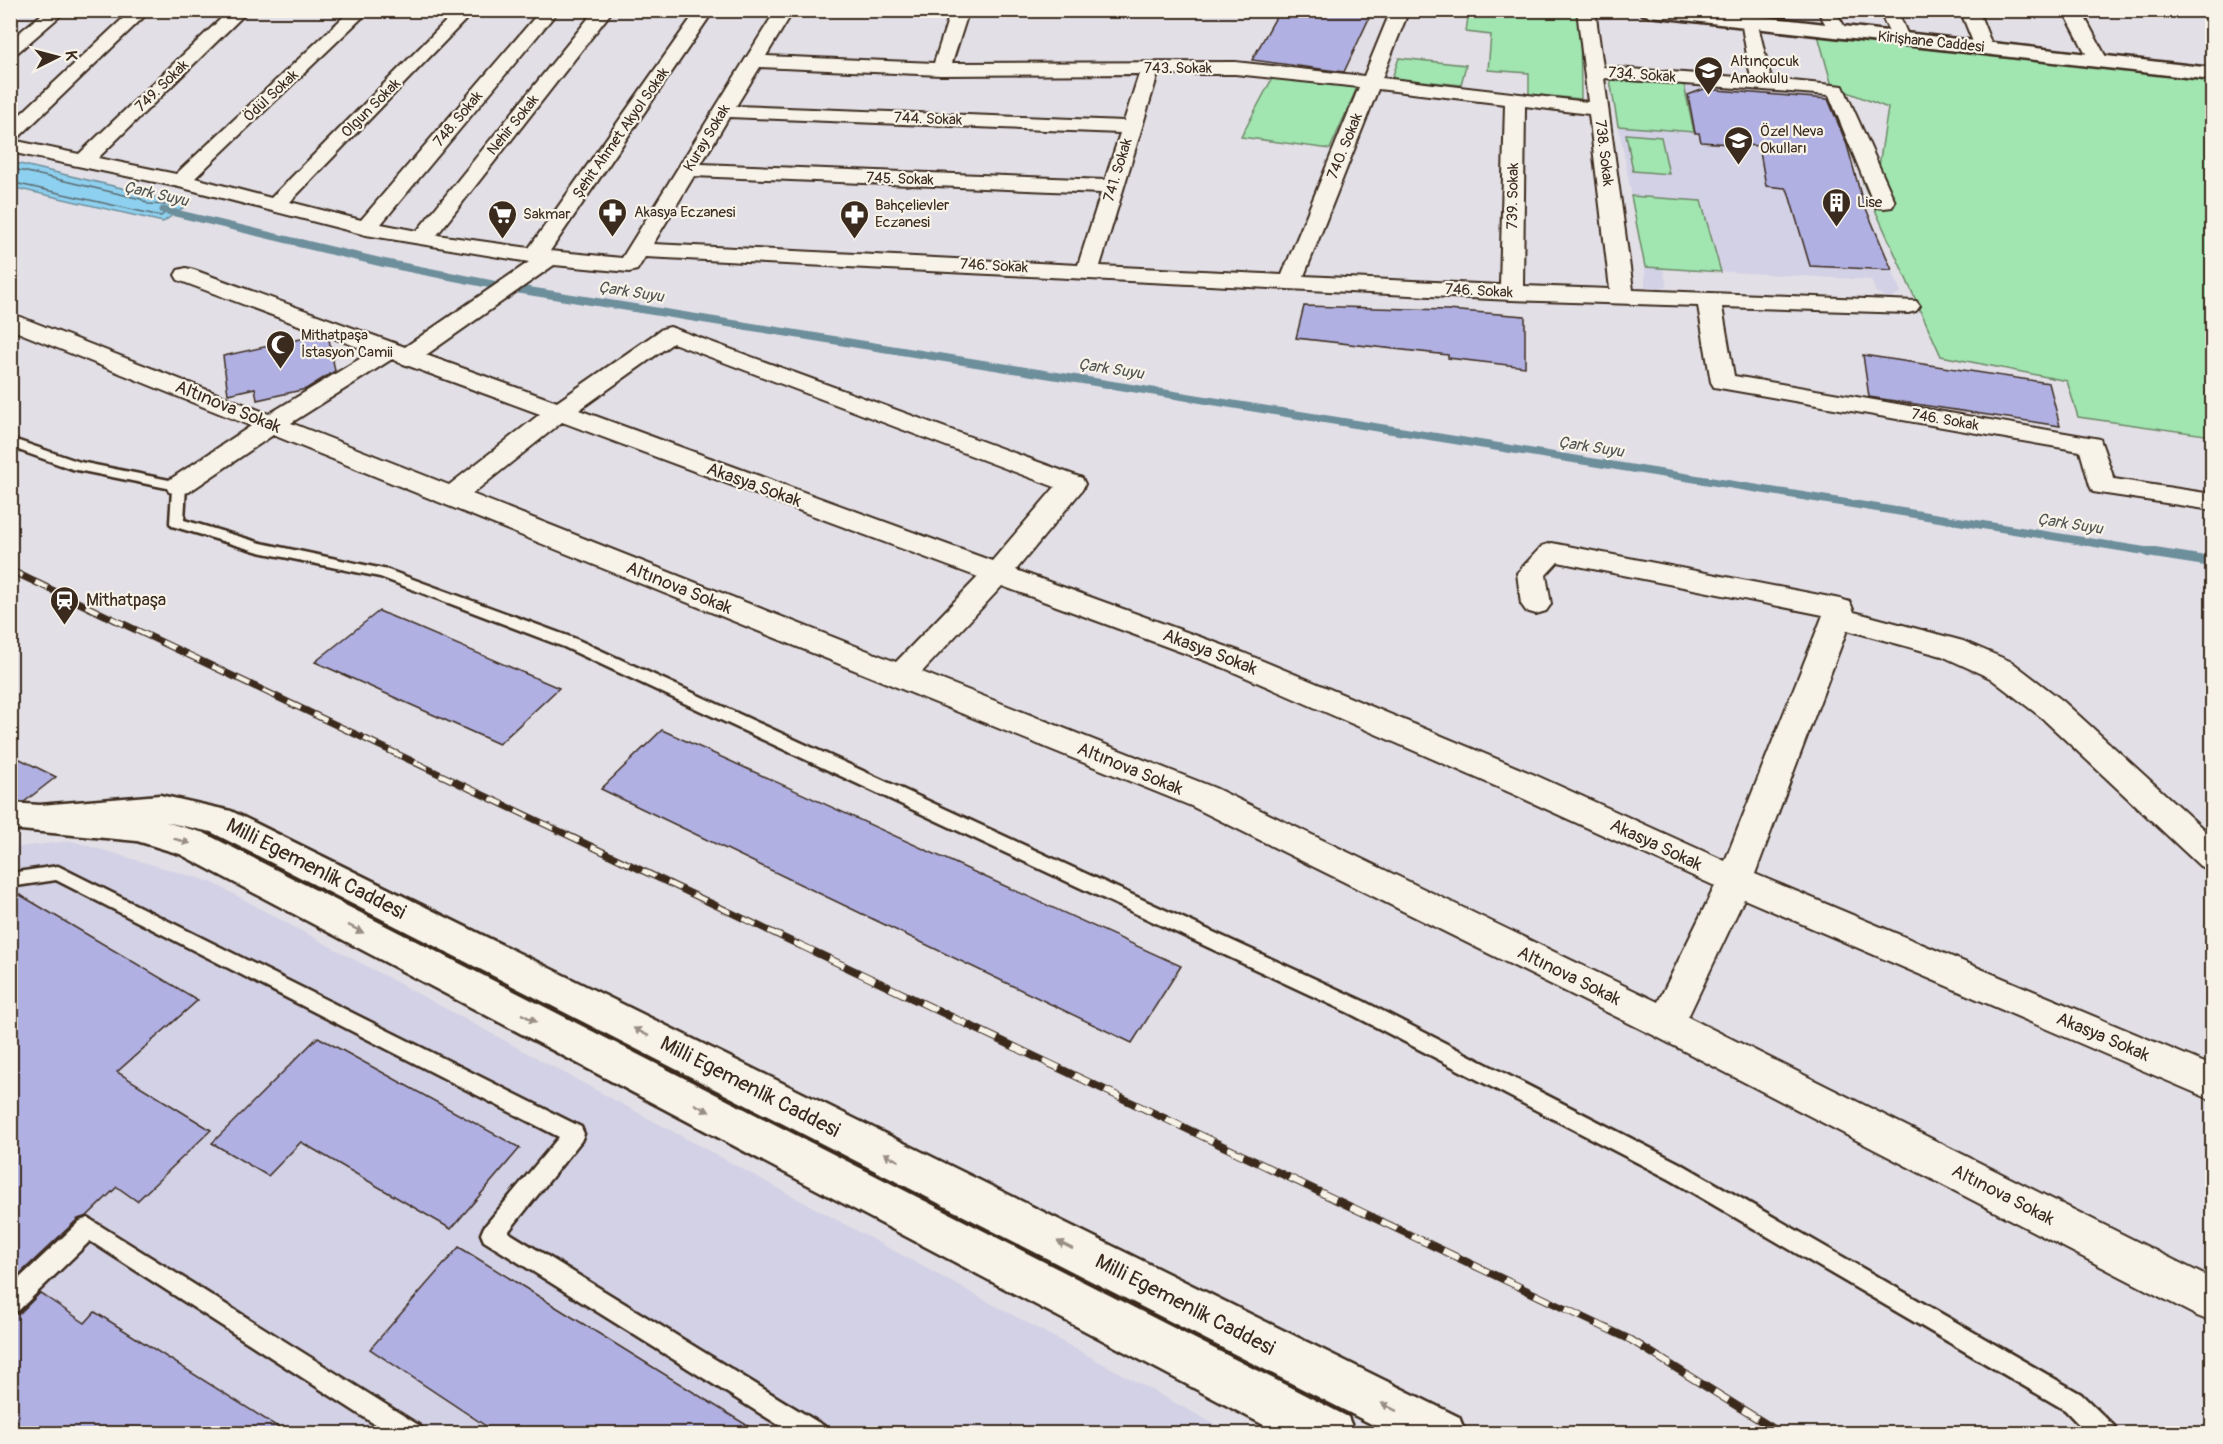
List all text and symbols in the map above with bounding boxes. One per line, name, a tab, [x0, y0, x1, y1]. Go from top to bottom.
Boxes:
north arrow	[27, 27, 87, 87]
street label: Kirişhane Caddesi	[1877, 27, 1986, 57]
text: K	[60, 50, 81, 62]
place label: Altınçocuk Anaokulu	[1730, 52, 1800, 88]
school or university icon: Altınçocuk Anaokulu	[1693, 54, 1725, 96]
street label: 749. Sokak	[131, 55, 193, 116]
street label: 743. Sokak	[1144, 59, 1213, 78]
street label: Şehit Ahmet Akyol Sokak	[569, 63, 674, 202]
street label: 734. Sokak	[1607, 63, 1677, 87]
street label: Ödül Sokak	[240, 65, 303, 126]
street label: Olgun Sokak	[337, 74, 405, 142]
street label: 748. Sokak	[429, 87, 487, 151]
street label: Nehir Sokak	[483, 90, 544, 159]
street label: Kuray Sokak	[680, 100, 735, 175]
street label: 744. Sokak	[894, 108, 963, 130]
street label: 740. Sokak	[1323, 109, 1367, 182]
street label: 738. Sokak	[1591, 119, 1618, 188]
place label: Özel Neva Okulları	[1760, 122, 1823, 158]
school or university icon: Özel Neva Okulları	[1723, 124, 1755, 166]
street label: 741. Sokak	[1099, 135, 1137, 204]
street label: 739. Sokak	[1503, 162, 1523, 230]
street label: 745. Sokak	[866, 168, 935, 190]
water label: Çark Suyu	[122, 177, 191, 211]
building icon: Lise	[1820, 186, 1852, 228]
place label: Lise	[1857, 193, 1883, 212]
pharmacy icon: Akasya Eczanesi	[597, 196, 629, 238]
place label: Bahçelievler Eczanesi	[875, 196, 950, 232]
supermarket icon: Sakmar	[486, 198, 518, 240]
pharmacy icon: Bahçelievler Eczanesi	[838, 198, 870, 240]
place label: Akasya Eczanesi	[634, 203, 736, 222]
place label: Sakmar	[523, 205, 571, 224]
street label: 746. Sokak	[959, 255, 1029, 277]
water label: Çark Suyu	[597, 277, 666, 307]
street label: 746. Sokak	[1444, 280, 1514, 302]
place label: Mithatpaşa İstasyon Camii	[301, 326, 393, 362]
mosque icon: Mithatpaşa İstasyon Camii	[264, 328, 296, 370]
water label: Çark Suyu	[1077, 354, 1146, 384]
street label: Altınova Sokak	[172, 375, 285, 439]
street label: 746. Sokak	[1910, 405, 1981, 435]
water label: Çark Suyu	[1557, 432, 1626, 462]
street label: Akasya Sokak	[704, 457, 805, 513]
water label: Çark Suyu	[2036, 509, 2105, 539]
street label: Altınova Sokak	[623, 556, 736, 620]
station icon: Mithatpaşa	[49, 584, 81, 626]
place label: Mithatpaşa	[86, 589, 166, 612]
street label: Akasya Sokak	[1160, 624, 1261, 681]
street label: Altınova Sokak	[1074, 737, 1187, 801]
street label: Milli Egemenlik Caddesi	[222, 812, 411, 926]
street label: Akasya Sokak	[1606, 814, 1706, 877]
one-way arrow	[173, 837, 191, 846]
one-way arrow	[347, 923, 365, 933]
street label: Altınova Sokak	[1514, 941, 1625, 1011]
street label: Akasya Sokak	[2053, 1007, 2154, 1067]
one-way arrow	[521, 1013, 538, 1023]
one-way arrow	[633, 1027, 650, 1037]
street label: Milli Egemenlik Caddesi	[656, 1030, 845, 1144]
one-way arrow	[694, 1103, 711, 1113]
one-way arrow	[882, 1152, 899, 1162]
street label: Altınova Sokak	[1948, 1159, 2059, 1231]
one-way arrow	[1056, 1240, 1073, 1249]
street label: Milli Egemenlik Caddesi	[1091, 1248, 1280, 1362]
one-way arrow	[1381, 1403, 1398, 1412]

